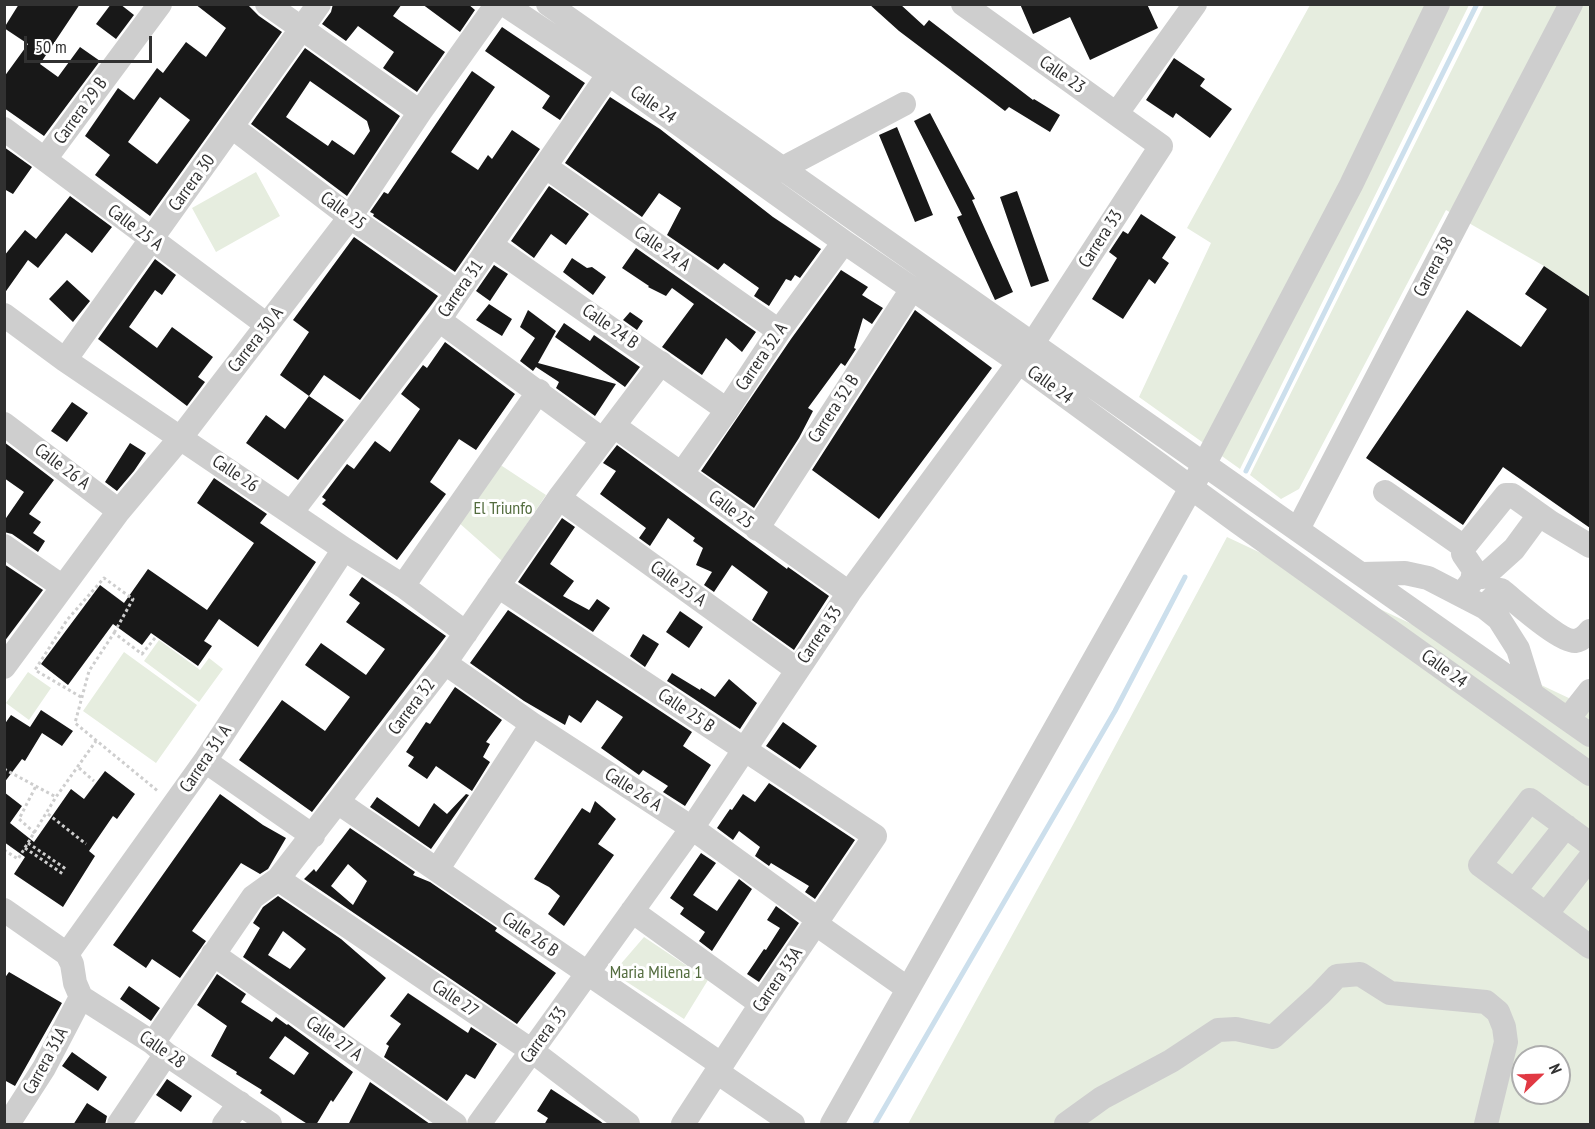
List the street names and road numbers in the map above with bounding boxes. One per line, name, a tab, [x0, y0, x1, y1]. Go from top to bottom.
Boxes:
street label: Calle 23	[1035, 52, 1089, 98]
street label: Carrera 29 B	[50, 74, 112, 148]
street label: Calle 24	[626, 82, 680, 128]
street label: Carrera 30	[164, 150, 220, 216]
street label: Calle 25	[316, 187, 370, 235]
street label: Calle 25 A	[103, 200, 167, 256]
street label: Carrera 33	[1074, 206, 1128, 272]
street label: Calle 24 A	[630, 222, 694, 276]
street label: Carrera 38	[1409, 233, 1459, 301]
street label: Carrera 31	[434, 256, 488, 322]
street label: Calle 24 B	[578, 300, 642, 354]
street label: Carrera 30 A	[224, 303, 288, 377]
street label: Carrera 32 A	[732, 319, 792, 395]
street label: Calle 24	[1023, 361, 1077, 409]
street label: Carrera 32 B	[804, 371, 864, 447]
street label: Calle 26 A	[30, 439, 94, 495]
street label: Calle 26	[208, 451, 262, 497]
street label: Calle 25	[704, 486, 758, 534]
street label: Calle 25 A	[646, 557, 710, 611]
street label: Carrera 33	[793, 602, 847, 668]
street label: Calle 24	[1417, 645, 1471, 693]
street label: Carrera 32	[384, 675, 440, 739]
street label: Calle 25 B	[654, 684, 718, 738]
street label: Carrera 31 A	[176, 721, 236, 797]
street label: Calle 26 A	[601, 764, 665, 816]
street label: Calle 26 B	[498, 908, 562, 962]
street label: Carrera 33A	[749, 944, 807, 1016]
street label: Calle 27	[428, 976, 482, 1022]
street label: Carrera 33	[516, 1002, 572, 1068]
street label: Calle 27 A	[302, 1012, 366, 1066]
street label: Carrera 31A	[19, 1024, 73, 1098]
street label: Calle 28	[135, 1027, 189, 1073]

